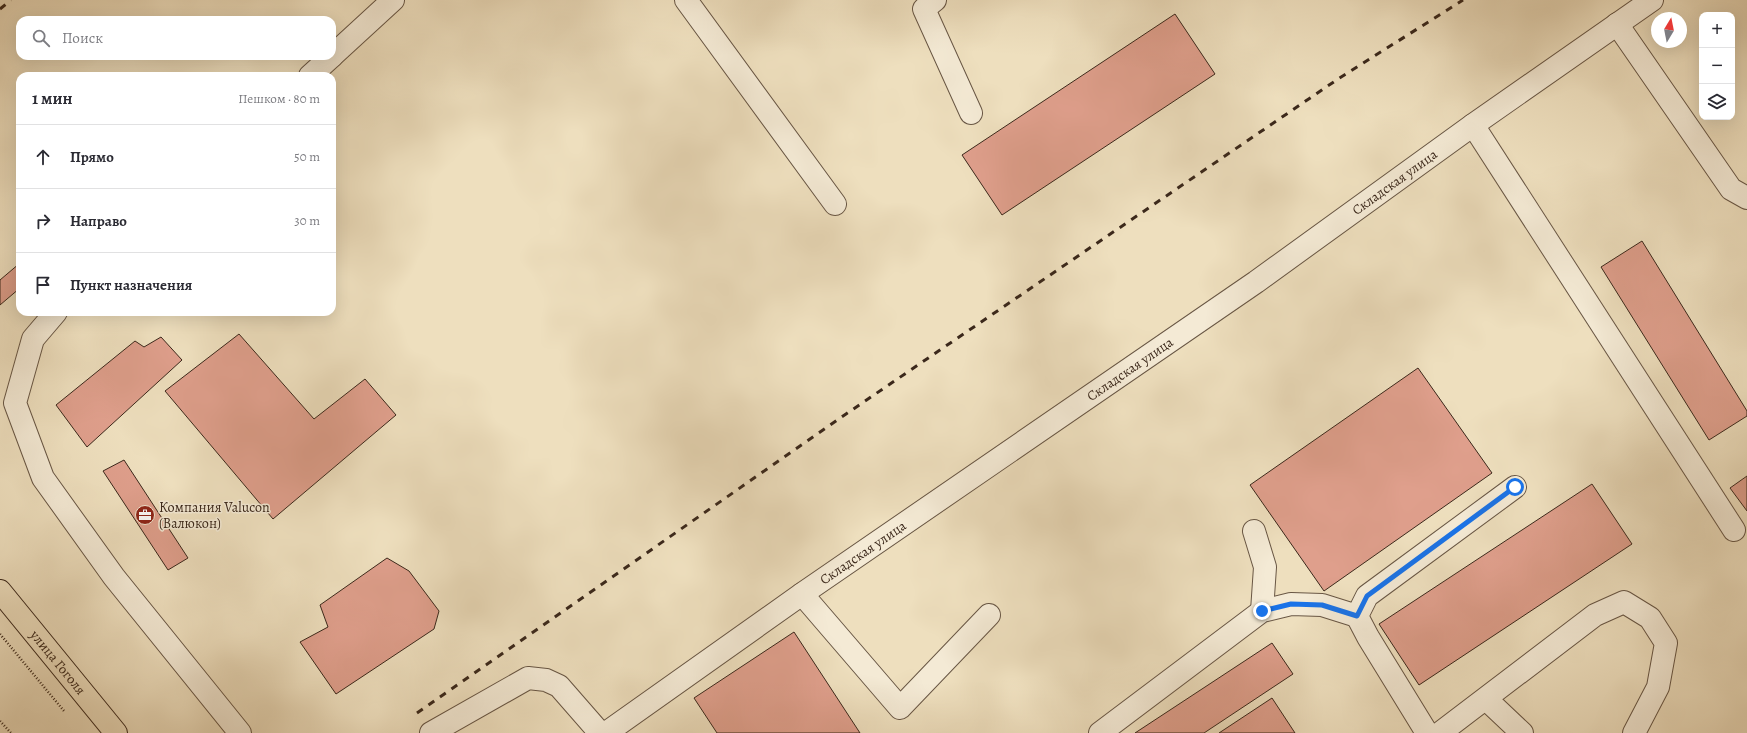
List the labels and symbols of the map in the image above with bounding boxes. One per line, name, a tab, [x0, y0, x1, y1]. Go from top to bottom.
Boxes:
north arrow	[1651, 12, 1687, 48]
street label: Складская улица	[1348, 145, 1442, 220]
street label: Складская улица	[1083, 332, 1177, 406]
route start	[1506, 478, 1524, 496]
place label: Компания Valucon (Валюкон)	[159, 498, 270, 533]
office icon: Компания Valucon (Валюкон)	[134, 504, 156, 526]
street label: Складская улица	[816, 516, 910, 589]
route end	[1253, 602, 1271, 620]
street label: улица Гоголя	[25, 625, 90, 699]

